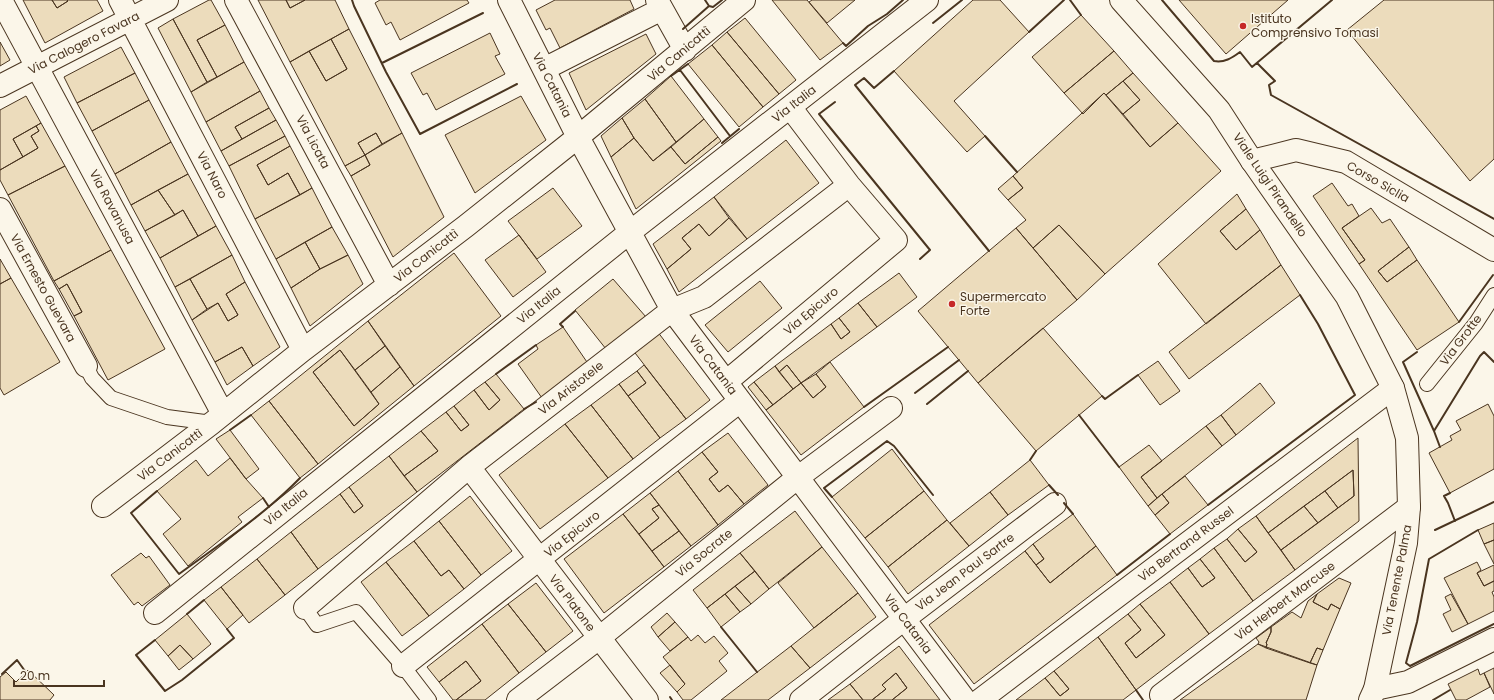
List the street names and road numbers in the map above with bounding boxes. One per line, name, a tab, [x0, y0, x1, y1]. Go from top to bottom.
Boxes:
street label: Via Calogero Favara	[25, 7, 142, 78]
street label: Via Canicattì	[644, 22, 714, 85]
street label: Via Catania	[529, 49, 576, 120]
street label: Via Italia	[768, 81, 819, 126]
street label: Via Licata	[292, 112, 335, 172]
street label: Viale Luigi Pirandello	[1229, 129, 1312, 240]
street label: Via Naro	[193, 148, 232, 202]
street label: Corso Siclia	[1344, 157, 1413, 206]
street label: Via Ravanusa	[86, 166, 139, 247]
street label: Via Canicattì	[390, 225, 461, 286]
street label: Via Ernesto Guevara	[7, 230, 80, 345]
street label: Via Italia	[513, 282, 564, 328]
street label: Via Epicuro	[780, 282, 842, 339]
street label: Via Grotte	[1436, 311, 1485, 369]
street label: Via Catania	[685, 331, 742, 398]
street label: Via Aristotele	[535, 357, 607, 418]
street label: Via Canicattì	[134, 424, 206, 485]
street label: Via Italia	[260, 484, 311, 530]
street label: Via Bertrand Russel	[1134, 502, 1237, 585]
street label: Via Epicuro	[540, 506, 603, 561]
street label: Via Tenente Palma	[1377, 523, 1416, 637]
street label: Via Socrate	[672, 524, 736, 581]
street label: Via Jean Paul Sartre	[912, 529, 1018, 614]
street label: Via Herbert Marcuse	[1231, 557, 1338, 644]
street label: Via Platone	[545, 571, 600, 635]
street label: Via Catania	[880, 590, 937, 657]

